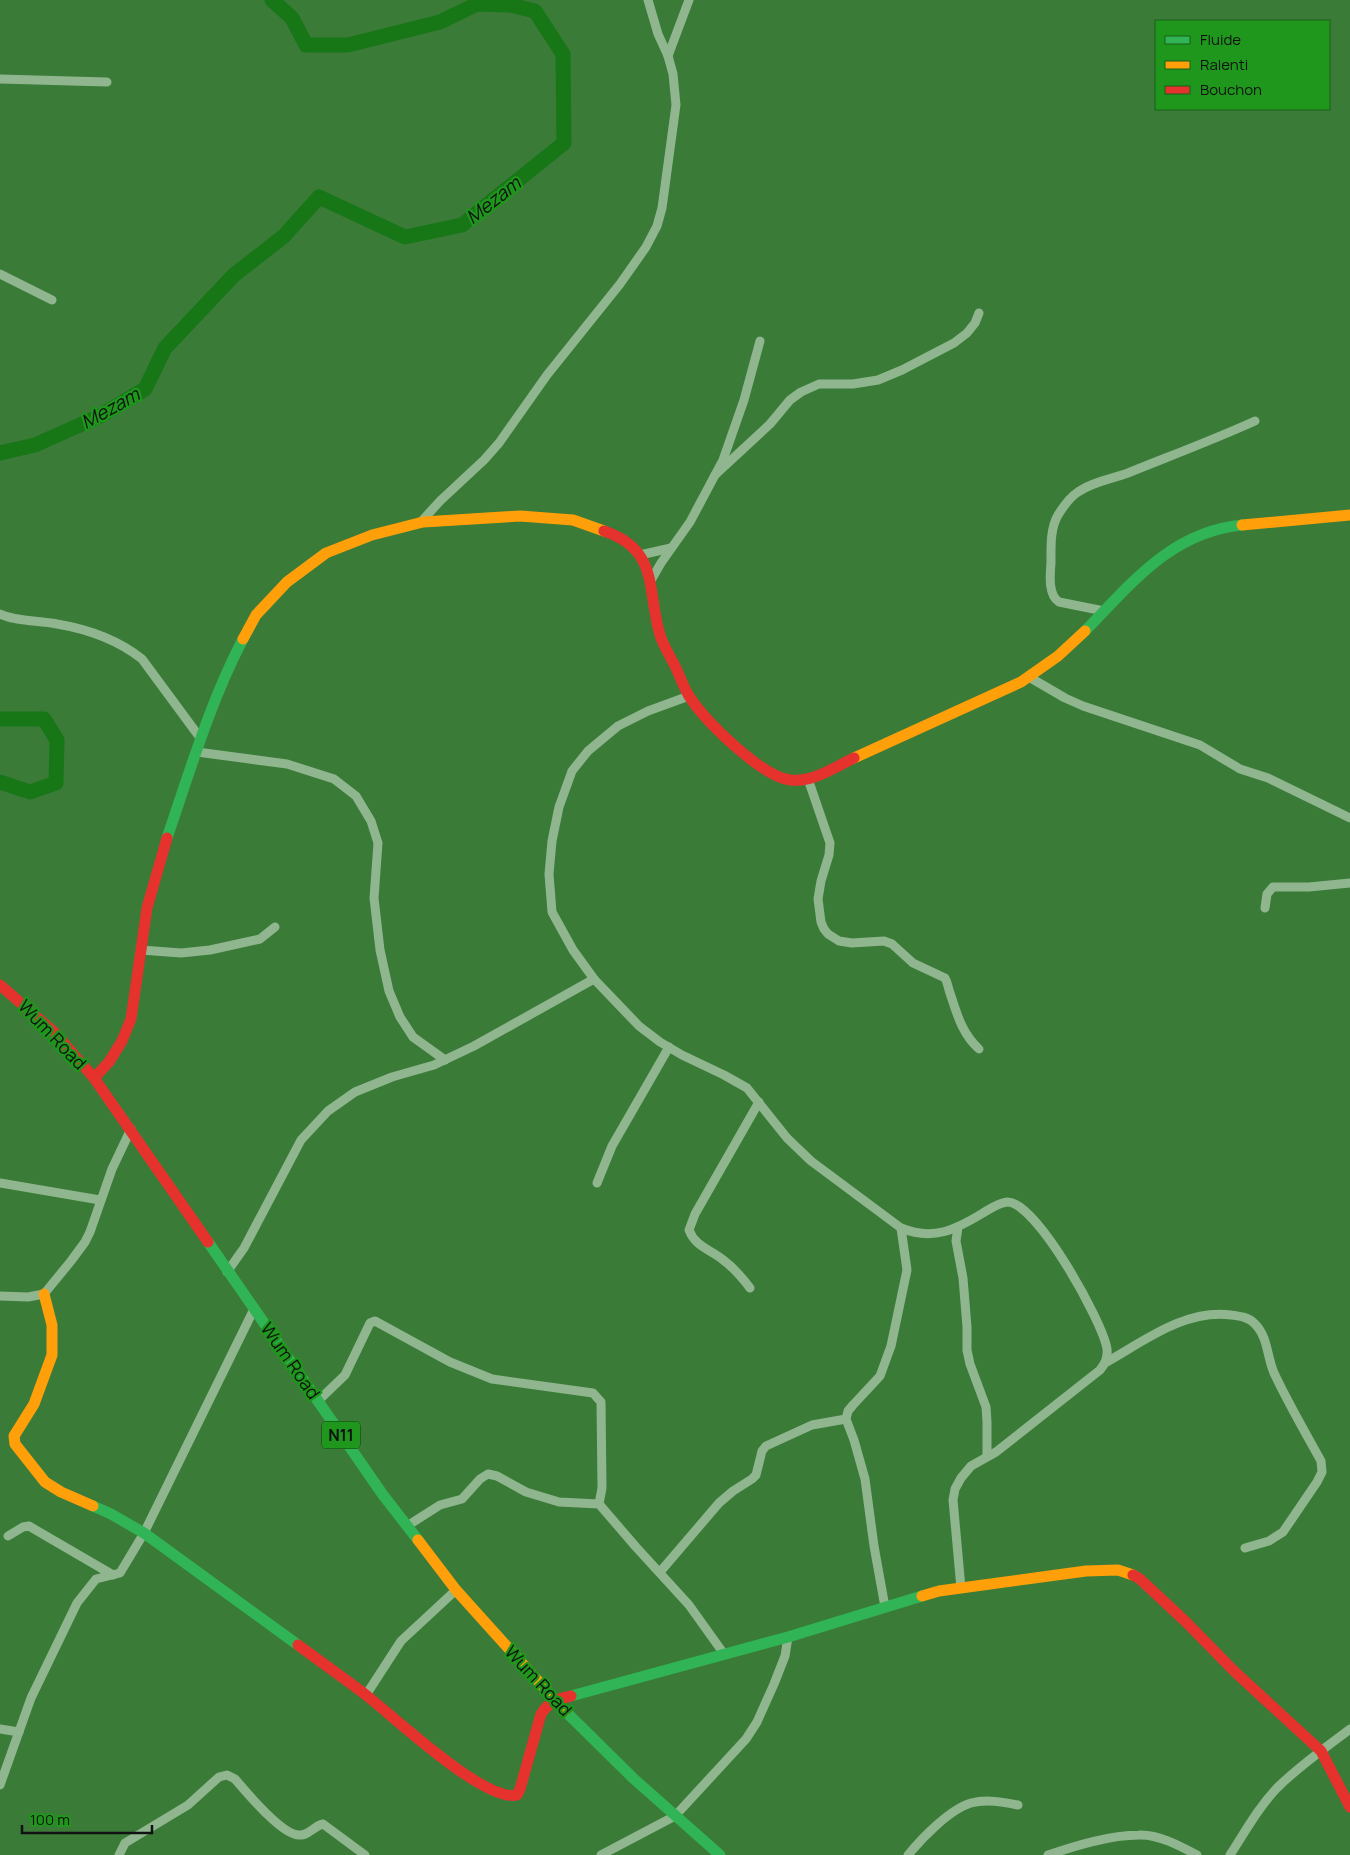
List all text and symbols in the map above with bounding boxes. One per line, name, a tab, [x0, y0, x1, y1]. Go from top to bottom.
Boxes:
legend	[1155, 20, 1330, 110]
text: Fluide	[1200, 29, 1241, 50]
text: Ralenti	[1200, 54, 1248, 75]
text: Bouchon	[1200, 79, 1262, 100]
water label: Mezam	[460, 169, 527, 230]
water label: Mezam	[76, 380, 146, 435]
street label: Wum Road	[13, 994, 92, 1074]
street label: Wum Road	[256, 1317, 326, 1404]
road number: N11	[322, 1422, 360, 1448]
street label: Wum Road	[500, 1640, 578, 1721]
scale bar	[22, 1802, 152, 1834]
text: 100 m	[30, 1809, 70, 1830]

